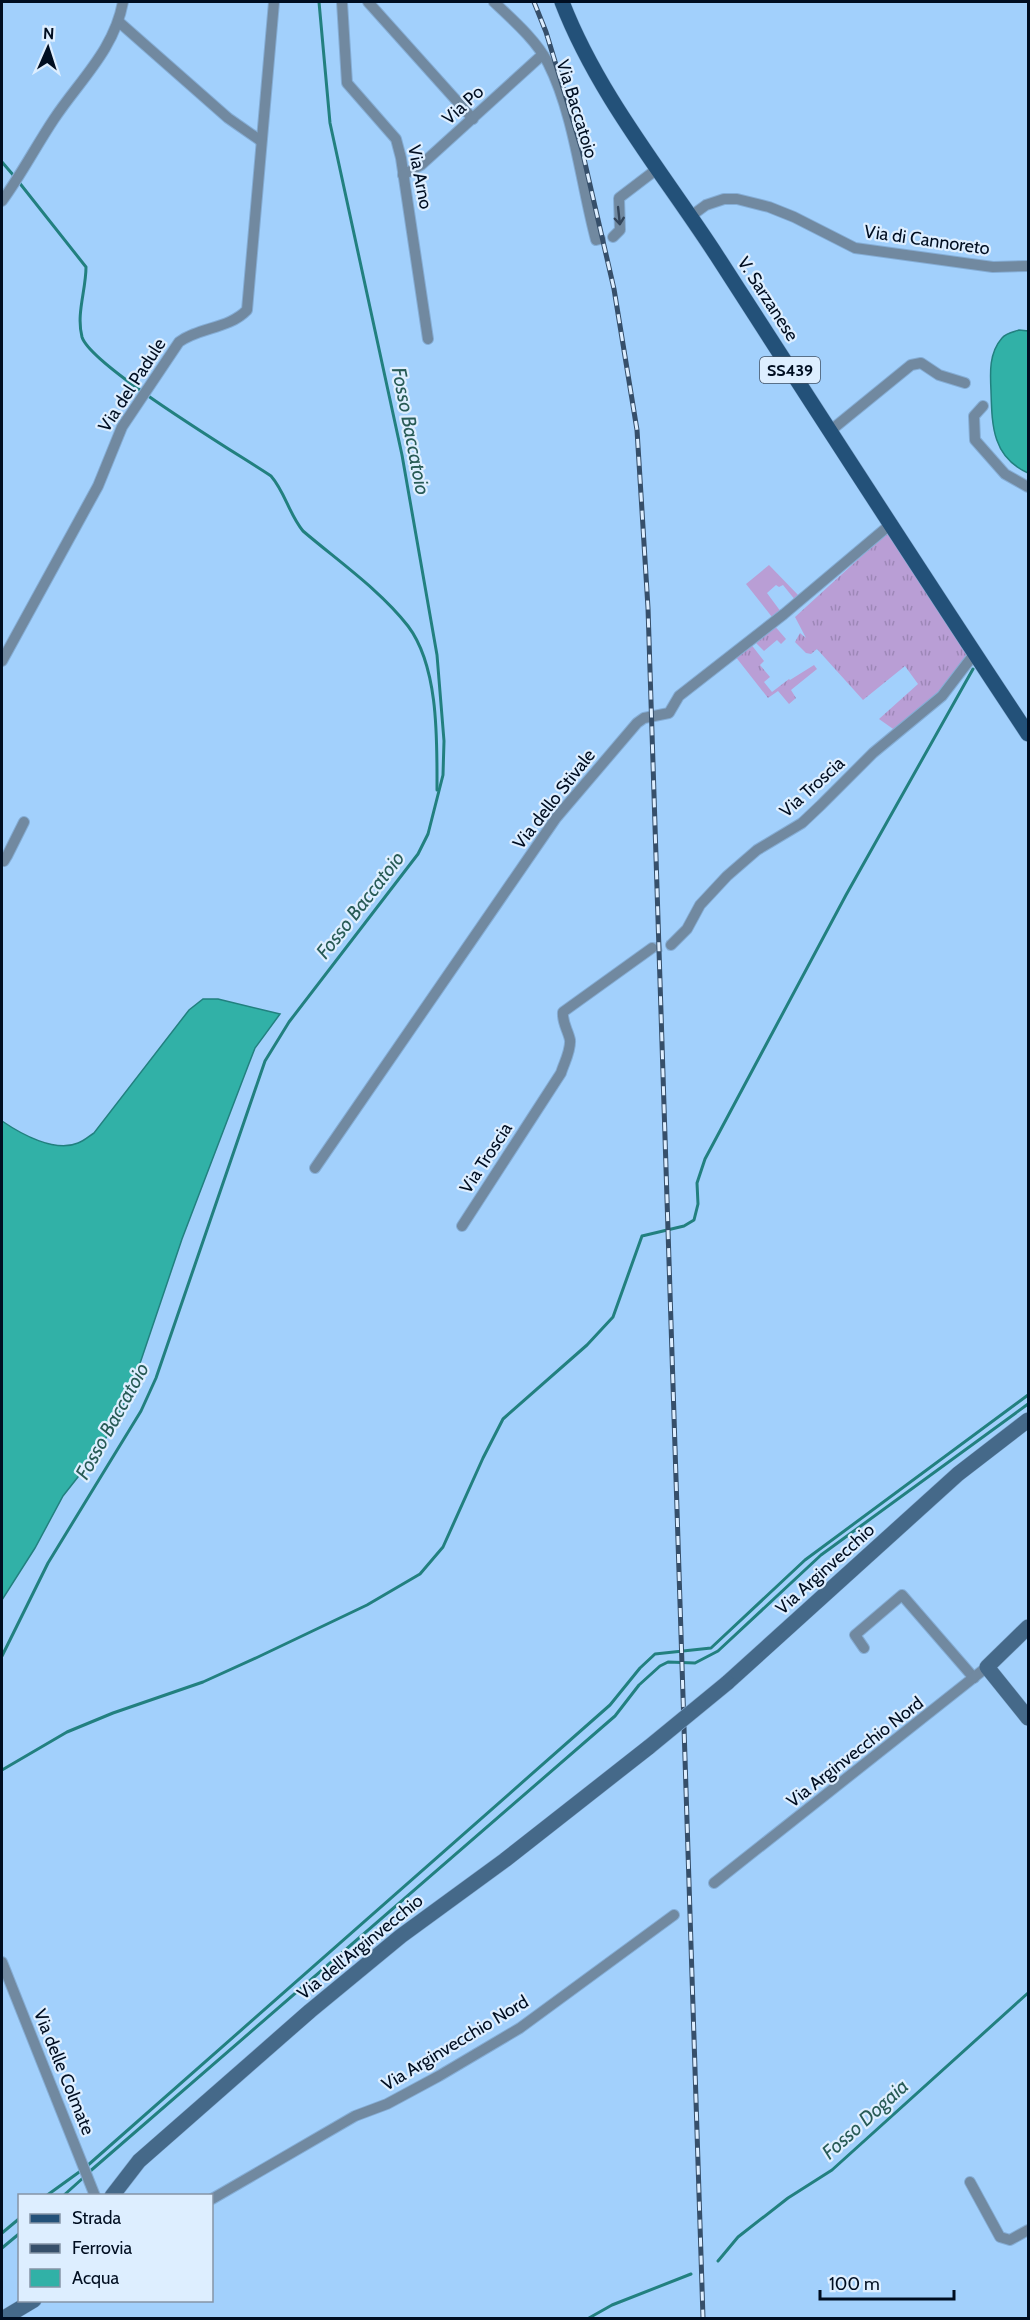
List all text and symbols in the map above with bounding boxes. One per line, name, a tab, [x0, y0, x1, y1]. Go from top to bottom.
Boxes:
north arrow	[18, 18, 78, 78]
text: N	[43, 24, 55, 43]
street label: Via Baccatoio	[552, 57, 602, 161]
street label: Via Po	[438, 81, 488, 129]
street label: Via Arno	[403, 143, 437, 211]
one-way arrow	[614, 206, 625, 225]
street label: Via di Cannoreto	[863, 220, 991, 260]
street label: V. Sarzanese	[733, 253, 803, 345]
street label: Via del Padule	[94, 334, 170, 436]
road number: SS439	[760, 357, 820, 383]
water label: Fosso Baccatoio	[387, 365, 435, 497]
street label: Via dello Stivale	[508, 745, 600, 853]
street label: Via Troscia	[775, 752, 849, 822]
water label: Fosso Baccatoio	[311, 847, 409, 963]
street label: Via Troscia	[455, 1118, 517, 1197]
water label: Fosso Baccatoio	[70, 1359, 154, 1483]
street label: Via Arginvecchio	[771, 1519, 879, 1619]
street label: Via Arginvecchio Nord	[782, 1692, 928, 1812]
street label: Via dell'Arginvecchio	[293, 1890, 427, 2004]
street label: Via Arginvecchio Nord	[378, 1990, 532, 2096]
street label: Via delle Colmate	[29, 2006, 99, 2138]
water label: Fosso Dogaia	[817, 2074, 913, 2164]
legend	[18, 2194, 213, 2302]
text: Strada	[72, 2207, 122, 2229]
text: Ferrovia	[72, 2237, 132, 2259]
scale bar	[820, 2263, 954, 2301]
text: Acqua	[72, 2267, 119, 2289]
text: 100 m	[829, 2273, 880, 2295]

